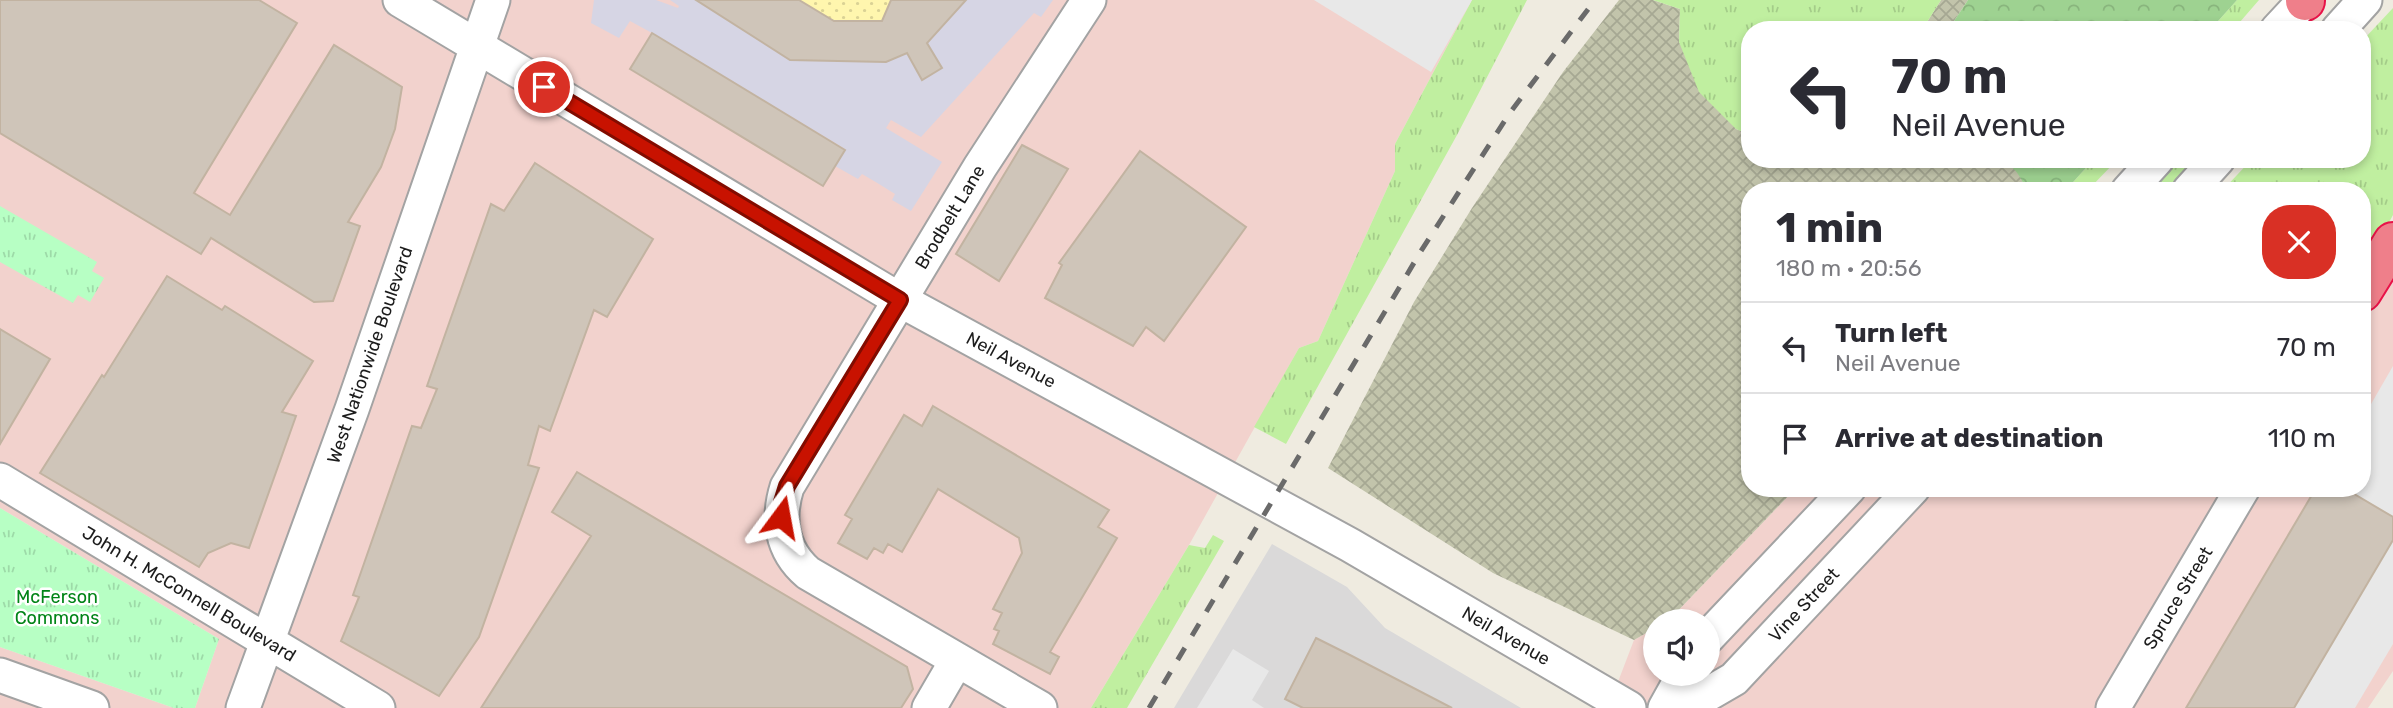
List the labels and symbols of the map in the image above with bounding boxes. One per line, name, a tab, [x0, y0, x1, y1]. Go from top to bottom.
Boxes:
pin	[514, 57, 574, 117]
street label: Brodbelt Lane	[910, 161, 990, 273]
street label: West Nationwide Boulevard	[323, 244, 417, 466]
street label: Neil Avenue	[962, 327, 1060, 393]
position arrow	[744, 480, 818, 554]
street label: John H. McConnell Boulevard	[78, 521, 300, 667]
street label: Spruce Street	[2139, 543, 2217, 653]
street label: Vine Street	[1764, 563, 1844, 647]
park label: McFerson Commons	[15, 586, 99, 629]
street label: Neil Avenue	[1458, 602, 1554, 670]

